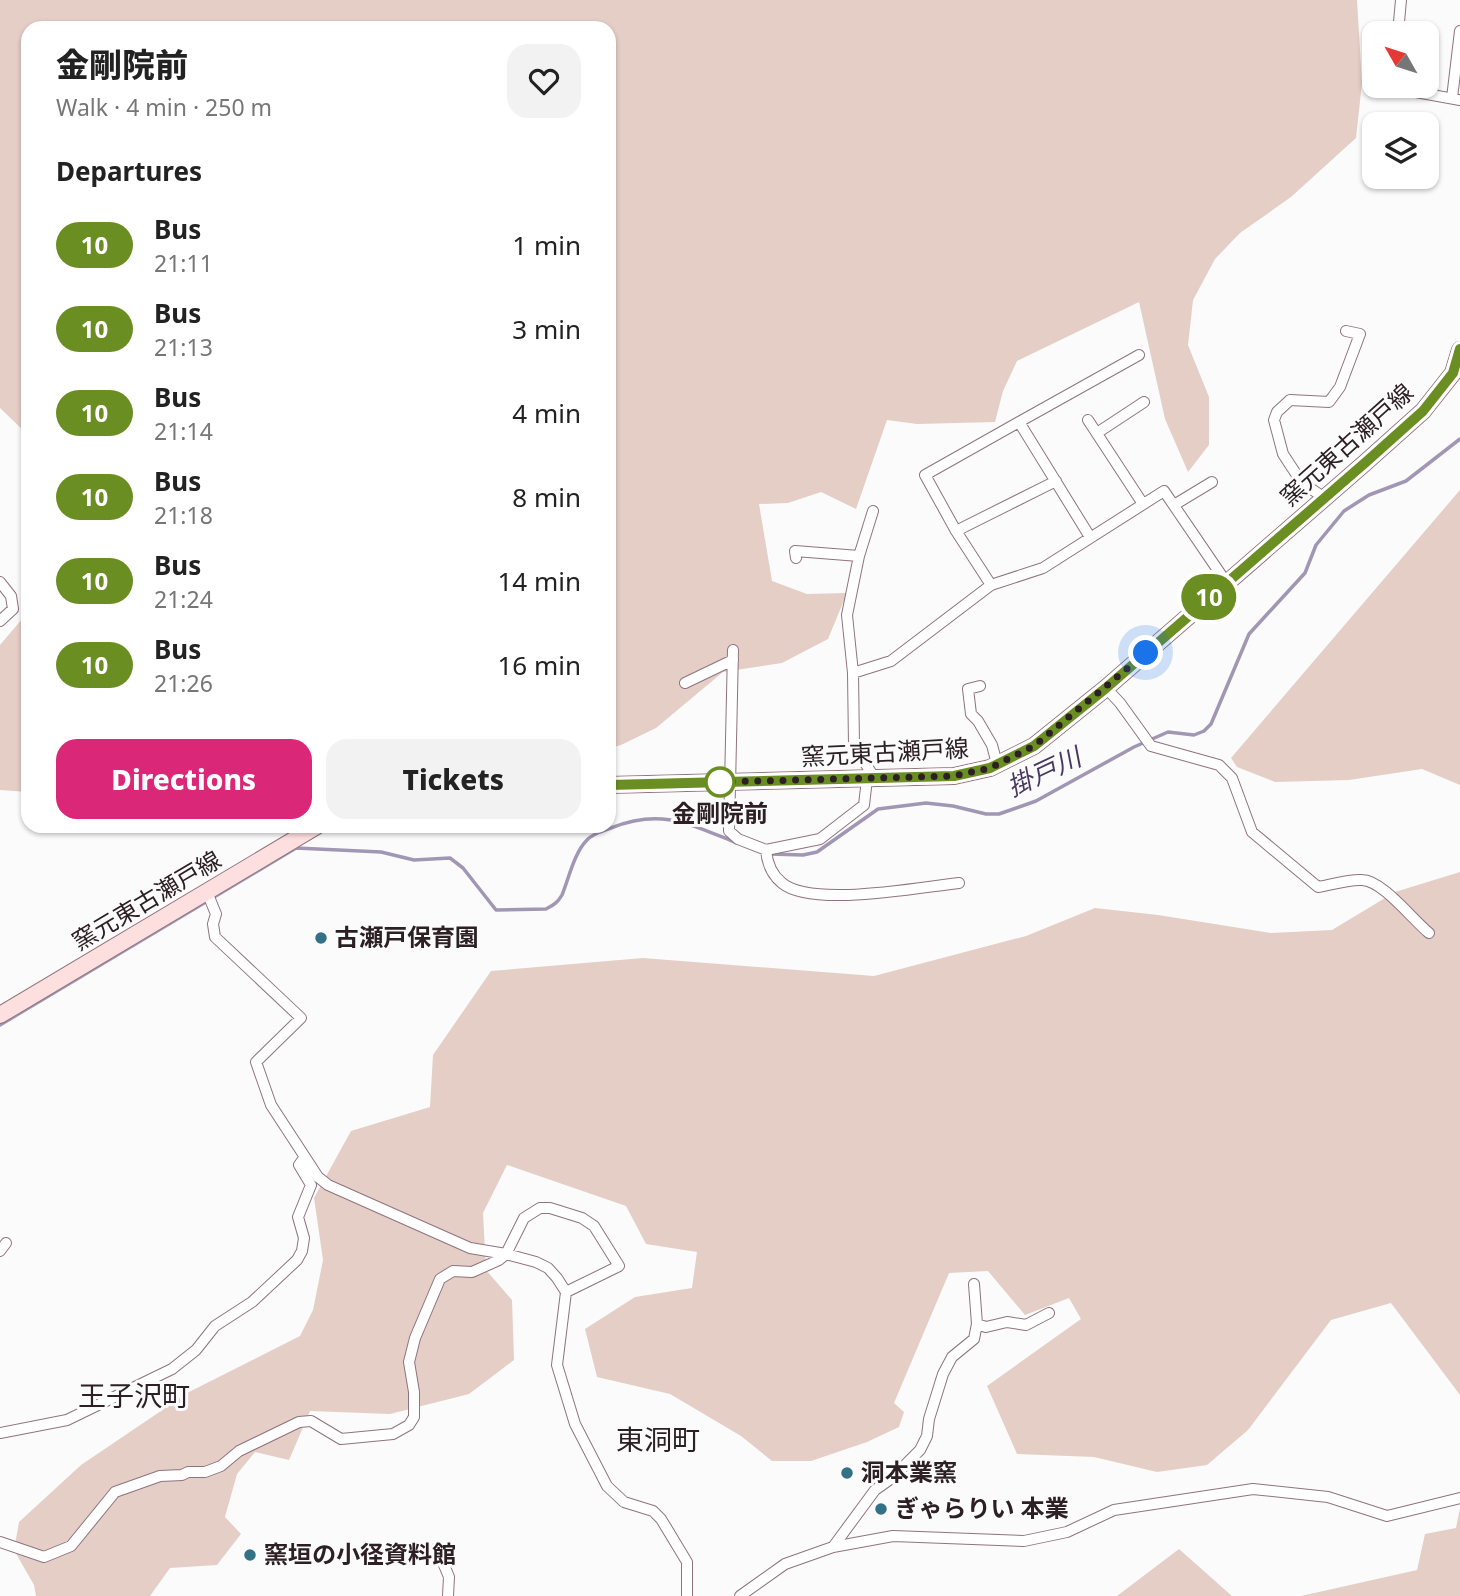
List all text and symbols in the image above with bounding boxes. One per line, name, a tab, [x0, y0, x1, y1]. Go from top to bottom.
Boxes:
north arrow	[1362, 21, 1438, 98]
map controls	[1362, 21, 1439, 189]
text: 金剛院前	[56, 42, 188, 87]
button: heart	[507, 44, 581, 118]
text: Walk · 4 min · 250 m	[56, 91, 272, 123]
button: layers	[1362, 112, 1439, 189]
text: Departures	[56, 153, 202, 189]
text: Bus	[154, 211, 201, 247]
text: 1 min	[512, 227, 581, 263]
text: 10	[81, 228, 108, 261]
text: 21:11	[154, 247, 213, 279]
text: Bus	[154, 295, 201, 331]
text: 3 min	[512, 311, 581, 347]
text: 10	[81, 312, 108, 345]
text: 21:13	[154, 331, 213, 363]
street label: 窯元東古瀬戸線	[1273, 375, 1419, 512]
text: Bus	[154, 379, 201, 415]
text: 4 min	[512, 395, 581, 431]
text: 10	[81, 396, 108, 429]
text: 21:14	[154, 415, 213, 447]
text: Bus	[154, 463, 201, 499]
text: 8 min	[512, 479, 581, 515]
text: 10	[81, 480, 108, 513]
text: 21:18	[154, 499, 213, 531]
text: Bus	[154, 547, 201, 583]
text: 14 min	[497, 563, 581, 599]
text: 10	[81, 564, 108, 597]
line badge: 10	[1178, 574, 1240, 620]
text: 10	[1195, 580, 1223, 613]
text: 21:24	[154, 583, 213, 615]
text: Bus	[154, 631, 201, 667]
your location	[1128, 635, 1163, 670]
text: 16 min	[497, 647, 581, 683]
text: 10	[81, 648, 108, 681]
text: 21:26	[154, 667, 213, 699]
street label: 窯元東古瀬戸線	[800, 731, 970, 772]
water label: 掛戸川	[1001, 737, 1089, 804]
button: Directions	[56, 739, 312, 819]
button: Tickets	[326, 739, 581, 819]
marker: 金剛院前	[705, 767, 735, 797]
place label: 金剛院前	[672, 796, 768, 829]
street label: 窯元東古瀬戸線	[66, 842, 227, 957]
place label: 古瀬戸保育園	[335, 920, 479, 953]
marker: 古瀬戸保育園	[313, 930, 329, 946]
district label: 王子沢町	[78, 1376, 190, 1414]
district label: 東洞町	[616, 1420, 700, 1458]
place label: 洞本業窯	[861, 1455, 957, 1488]
marker: 洞本業窯	[839, 1465, 855, 1481]
place label: ぎゃらりい 本業	[895, 1491, 1069, 1524]
marker: ぎゃらりい 本業	[873, 1501, 889, 1517]
place label: 窯垣の小径資料館	[264, 1537, 456, 1570]
marker: 窯垣の小径資料館	[242, 1547, 258, 1563]

